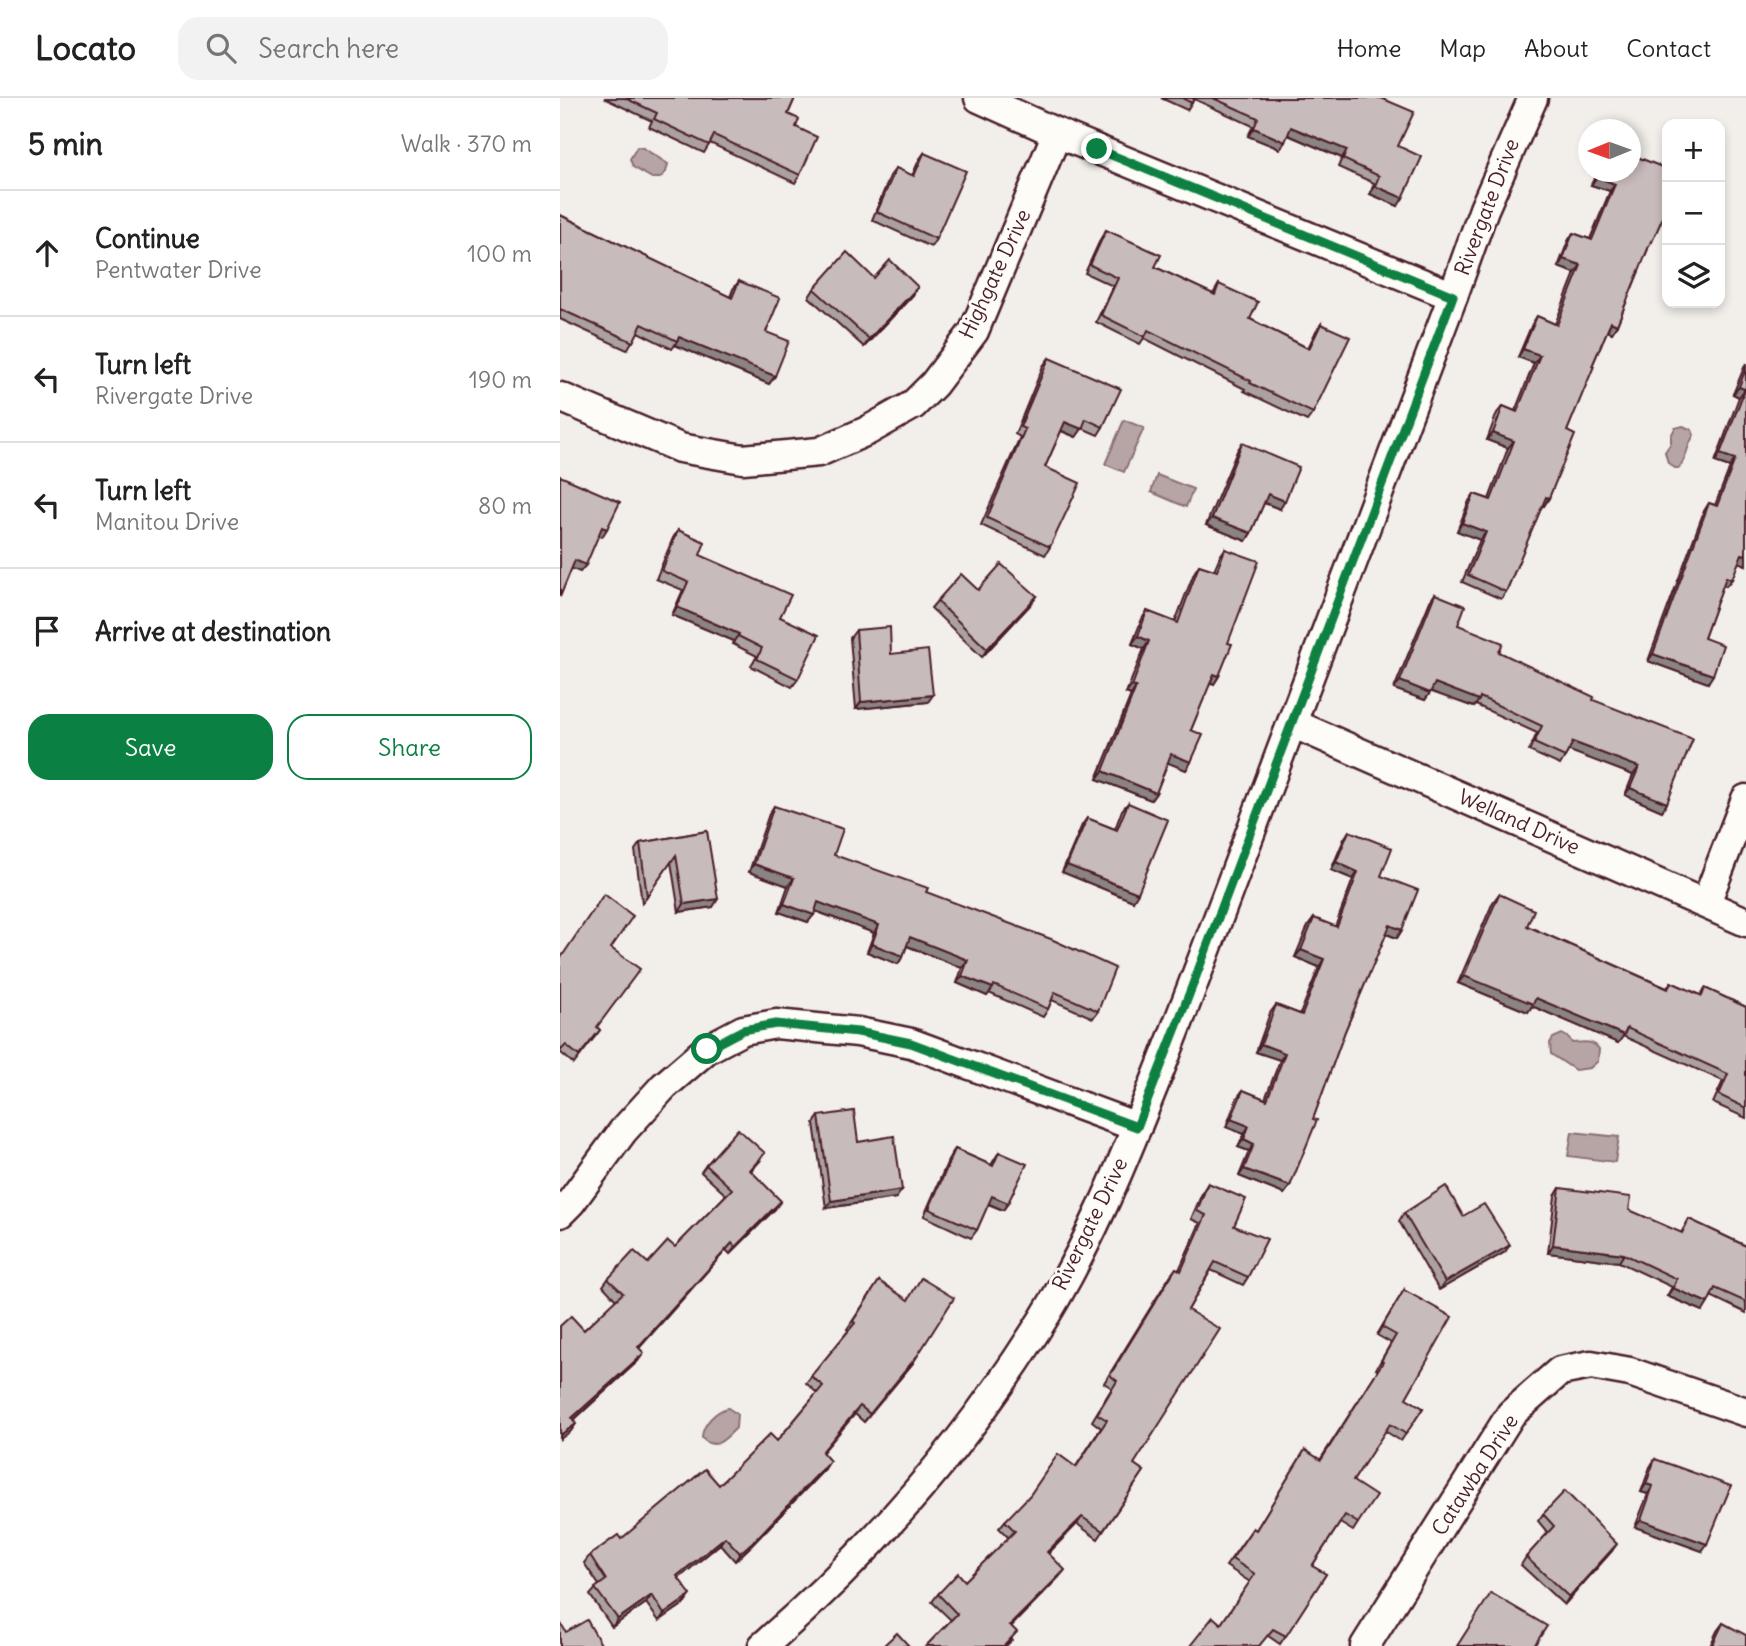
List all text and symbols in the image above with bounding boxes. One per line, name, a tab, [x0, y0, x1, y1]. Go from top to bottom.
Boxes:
search box	[178, 17, 668, 80]
text: Locato	[35, 27, 136, 69]
icon: search	[202, 29, 240, 67]
text: Search here	[258, 32, 399, 65]
text: Home	[1337, 33, 1401, 63]
text: Map	[1439, 33, 1486, 63]
text: About	[1524, 33, 1588, 63]
text: Contact	[1626, 33, 1711, 63]
north arrow	[1578, 119, 1641, 182]
map controls	[1662, 119, 1725, 308]
button: +	[1662, 119, 1725, 182]
text: 5 min	[28, 125, 103, 163]
text: Walk · 370 m	[401, 129, 532, 158]
route end	[1081, 133, 1112, 164]
street label: Rivergate Drive	[1448, 135, 1525, 279]
button: −	[1662, 182, 1725, 245]
street label: Highgate Drive	[953, 205, 1036, 343]
text: Continue	[95, 222, 200, 255]
icon: ahead	[28, 234, 66, 272]
text: 100 m	[467, 239, 532, 268]
button: layers	[1662, 245, 1725, 308]
text: Pentwater Drive	[95, 255, 262, 284]
text: Turn left	[95, 348, 191, 381]
icon: left	[28, 360, 66, 398]
text: 190 m	[469, 365, 532, 394]
text: Rivergate Drive	[95, 381, 253, 410]
text: Turn left	[95, 474, 191, 507]
icon: left	[28, 486, 66, 524]
text: 80 m	[478, 491, 532, 520]
text: Manitou Drive	[95, 507, 239, 536]
icon: arrive	[28, 612, 66, 650]
text: Arrive at destination	[95, 615, 331, 648]
button: Save	[28, 714, 273, 780]
button: Share	[287, 714, 532, 780]
street label: Welland Drive	[1454, 783, 1584, 860]
route start	[691, 1033, 722, 1064]
street label: Rivergate Drive	[1046, 1153, 1133, 1295]
street label: Catawba Drive	[1425, 1409, 1524, 1541]

